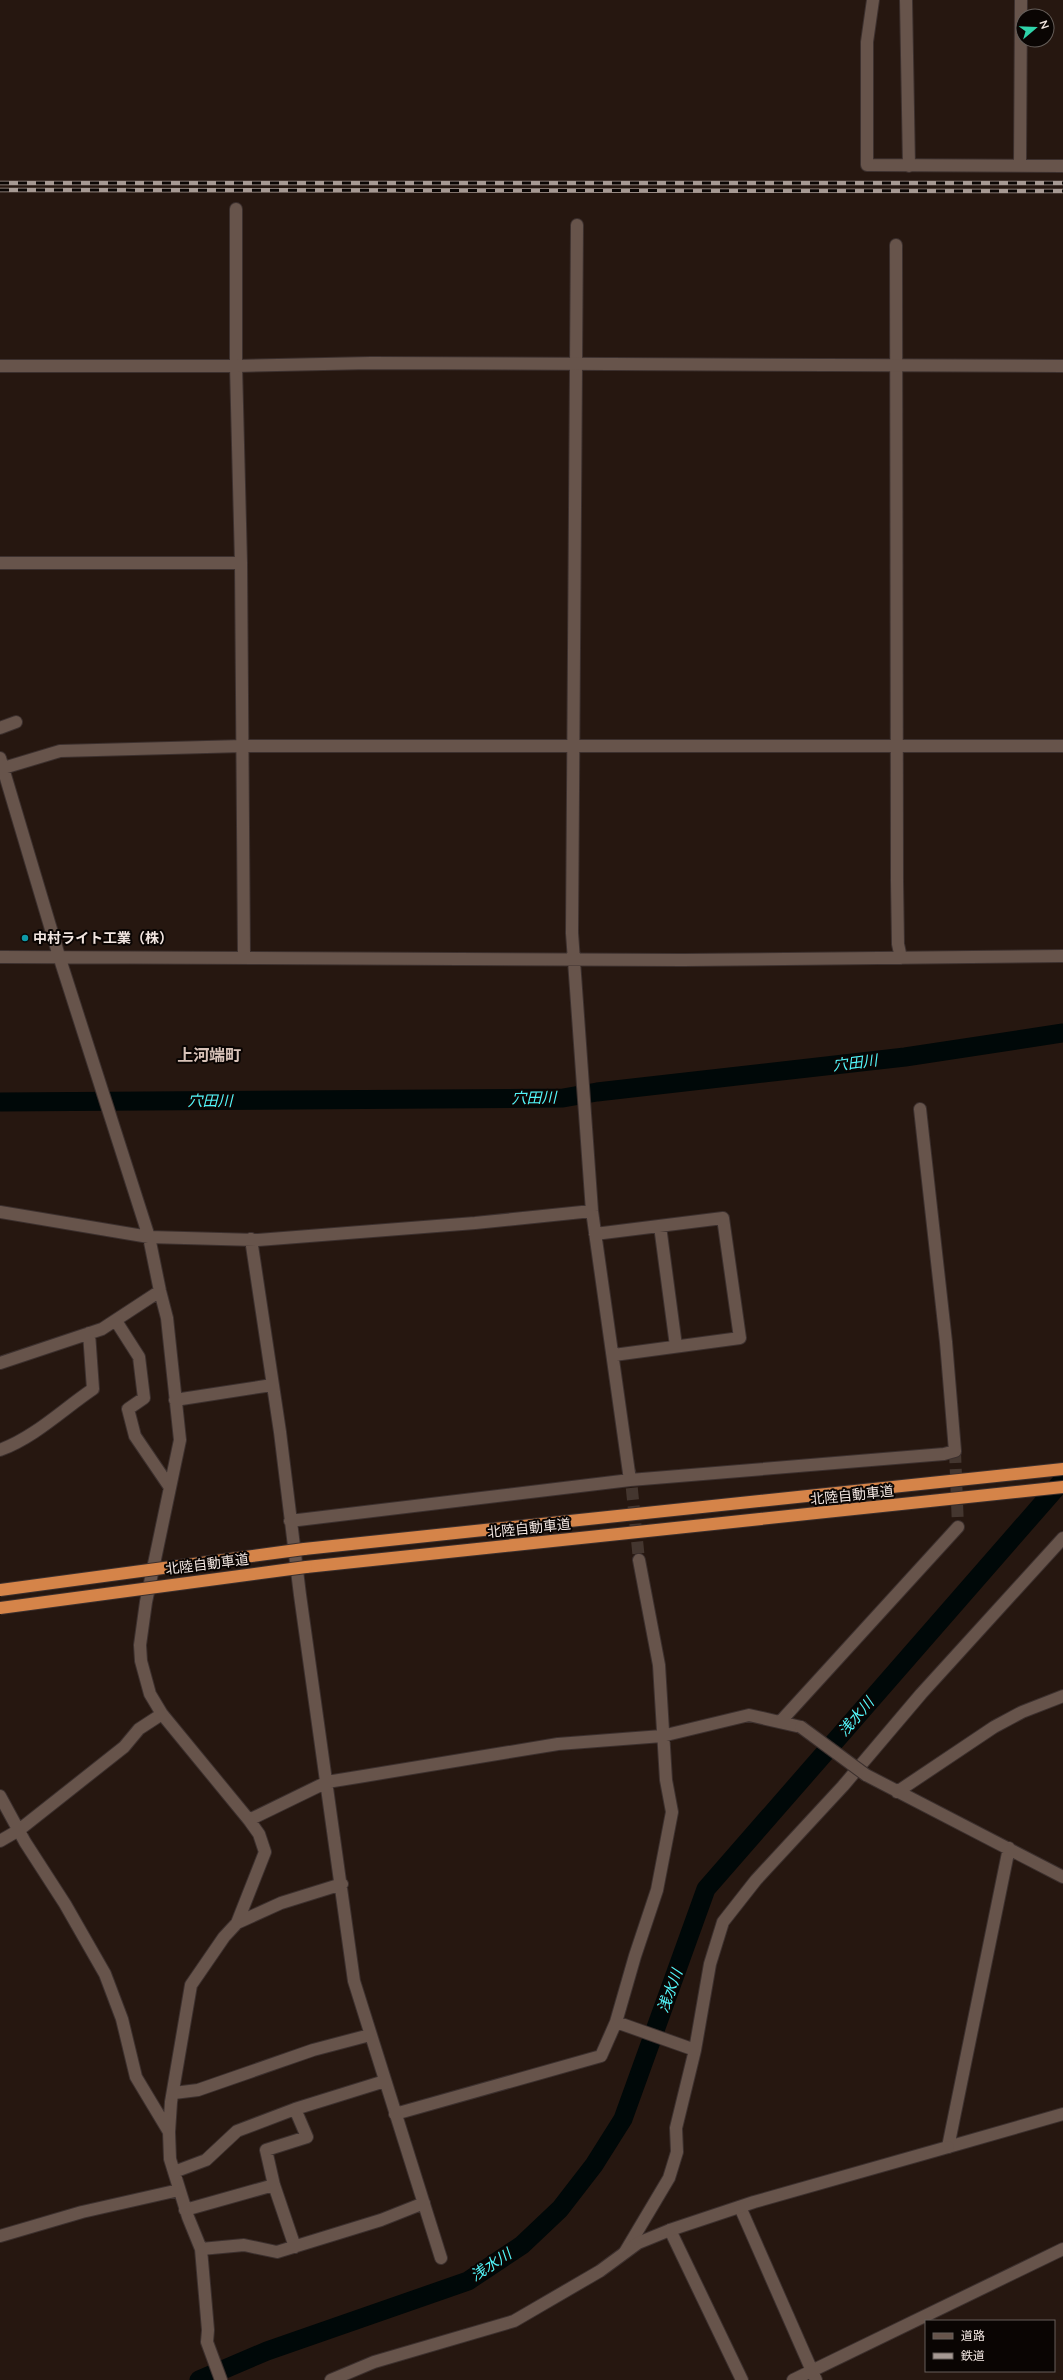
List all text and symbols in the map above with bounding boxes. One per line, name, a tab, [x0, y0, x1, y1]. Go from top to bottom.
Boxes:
north arrow	[1015, 8, 1055, 48]
text: N	[1036, 19, 1052, 31]
place label: 中村ライト工業（株）	[33, 929, 173, 947]
marker: 中村ライト工業（株）	[20, 933, 30, 943]
district label: 上河端町	[177, 1045, 241, 1065]
water label: 穴田川	[831, 1050, 880, 1075]
water label: 穴田川	[511, 1088, 559, 1107]
water label: 穴田川	[187, 1091, 234, 1110]
street label: 北陸自動車道	[809, 1482, 895, 1508]
street label: 北陸自動車道	[486, 1515, 572, 1541]
street label: 北陸自動車道	[164, 1550, 250, 1578]
water label: 浅水川	[834, 1692, 879, 1740]
water label: 浅水川	[653, 1965, 687, 2015]
water label: 浅水川	[467, 2243, 516, 2285]
legend	[925, 2320, 1055, 2372]
text: 道路	[961, 2328, 985, 2343]
text: 鉄道	[961, 2348, 985, 2363]

